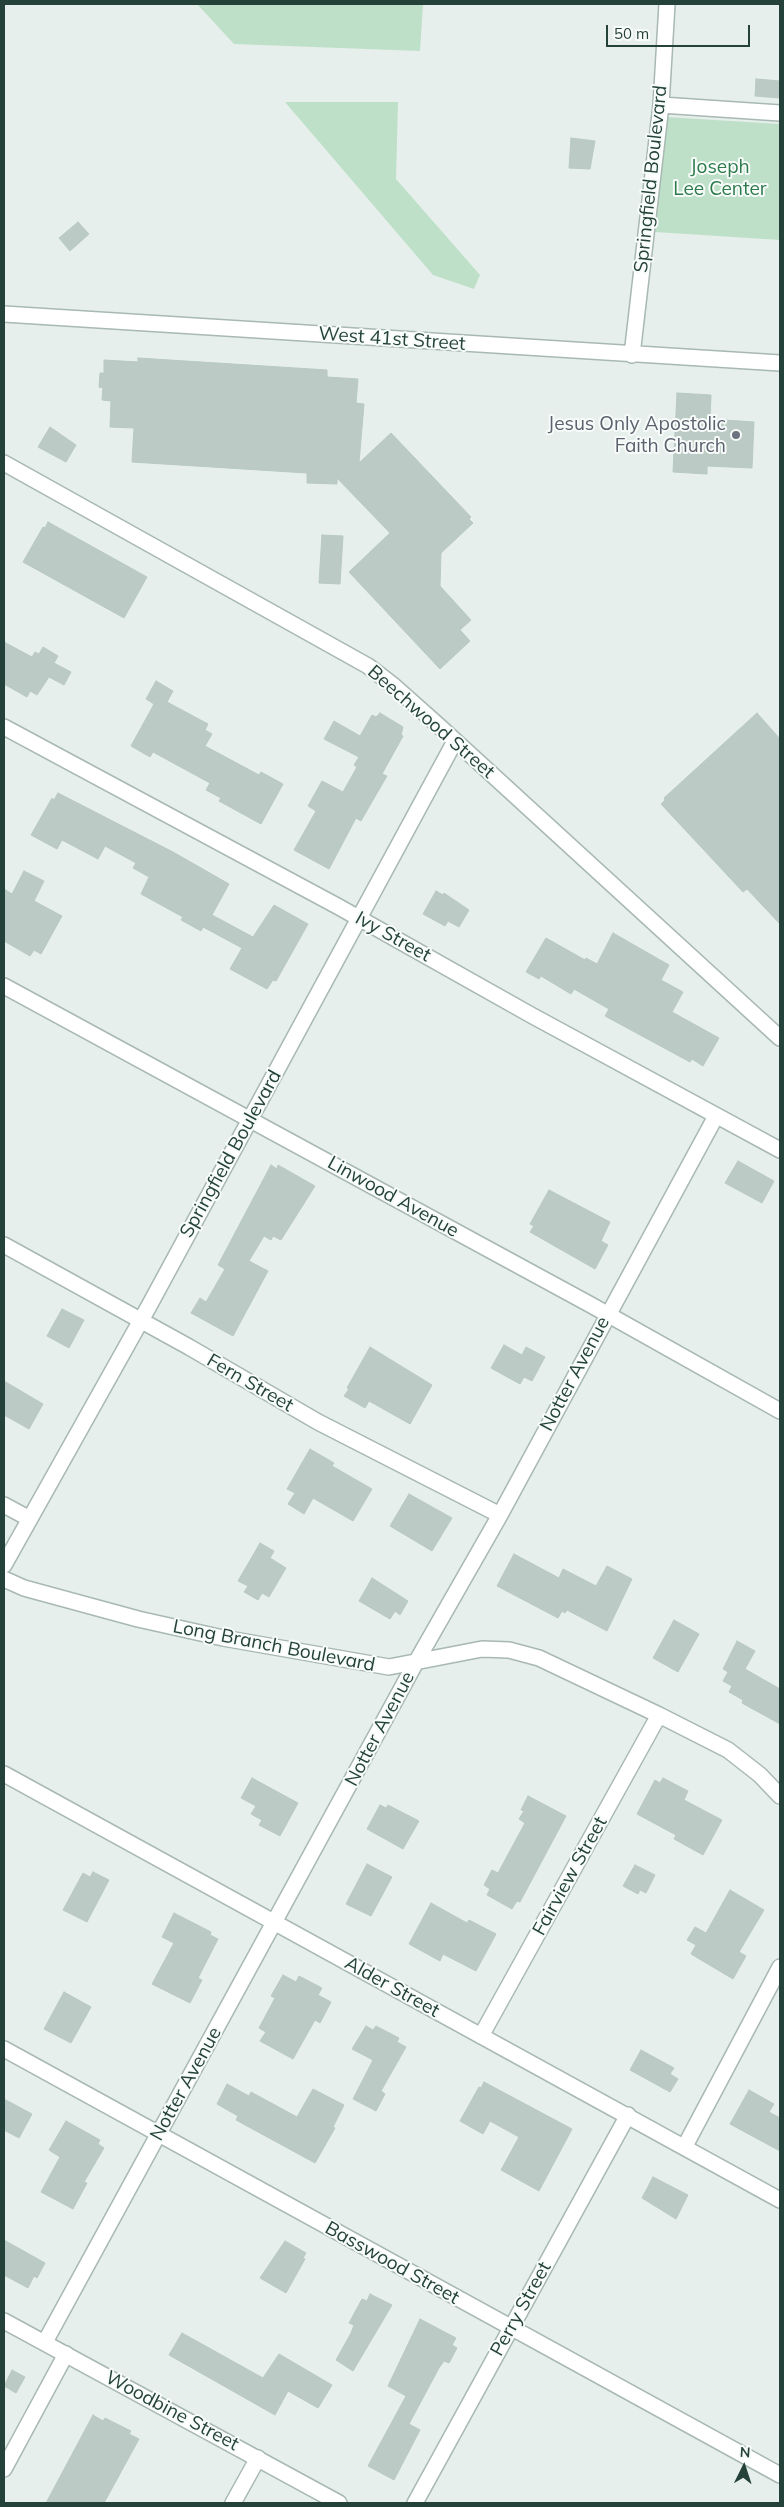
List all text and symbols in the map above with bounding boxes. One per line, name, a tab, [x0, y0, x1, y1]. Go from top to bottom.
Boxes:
scale bar	[609, 15, 753, 47]
text: 50 m	[614, 24, 649, 43]
street label: Springfield Boulevard	[630, 84, 672, 274]
park label: Joseph Lee Center	[673, 156, 767, 200]
street label: West 41st Street	[318, 322, 466, 356]
place label: Jesus Only Apostolic Faith Church	[548, 413, 726, 457]
marker: Jesus Only Apostolic Faith Church	[730, 429, 742, 441]
street label: Beechwood Street	[363, 661, 499, 783]
street label: Ivy Street	[351, 907, 435, 967]
street label: Springfield Boulevard	[175, 1066, 287, 1242]
street label: Linwood Avenue	[323, 1152, 463, 1242]
street label: Notter Avenue	[535, 1313, 615, 1435]
street label: Fern Street	[203, 1349, 297, 1417]
street label: Long Branch Boulevard	[171, 1615, 377, 1677]
street label: Notter Avenue	[340, 1668, 420, 1790]
street label: Fairview Street	[528, 1813, 612, 1939]
street label: Alder Street	[341, 1952, 443, 2022]
street label: Notter Avenue	[145, 2023, 227, 2145]
street label: Basswood Street	[321, 2217, 463, 2309]
street label: Perry Street	[486, 2258, 556, 2360]
street label: Woodbine Street	[101, 2366, 243, 2456]
north arrow	[719, 2442, 769, 2492]
text: N	[739, 2443, 751, 2461]

